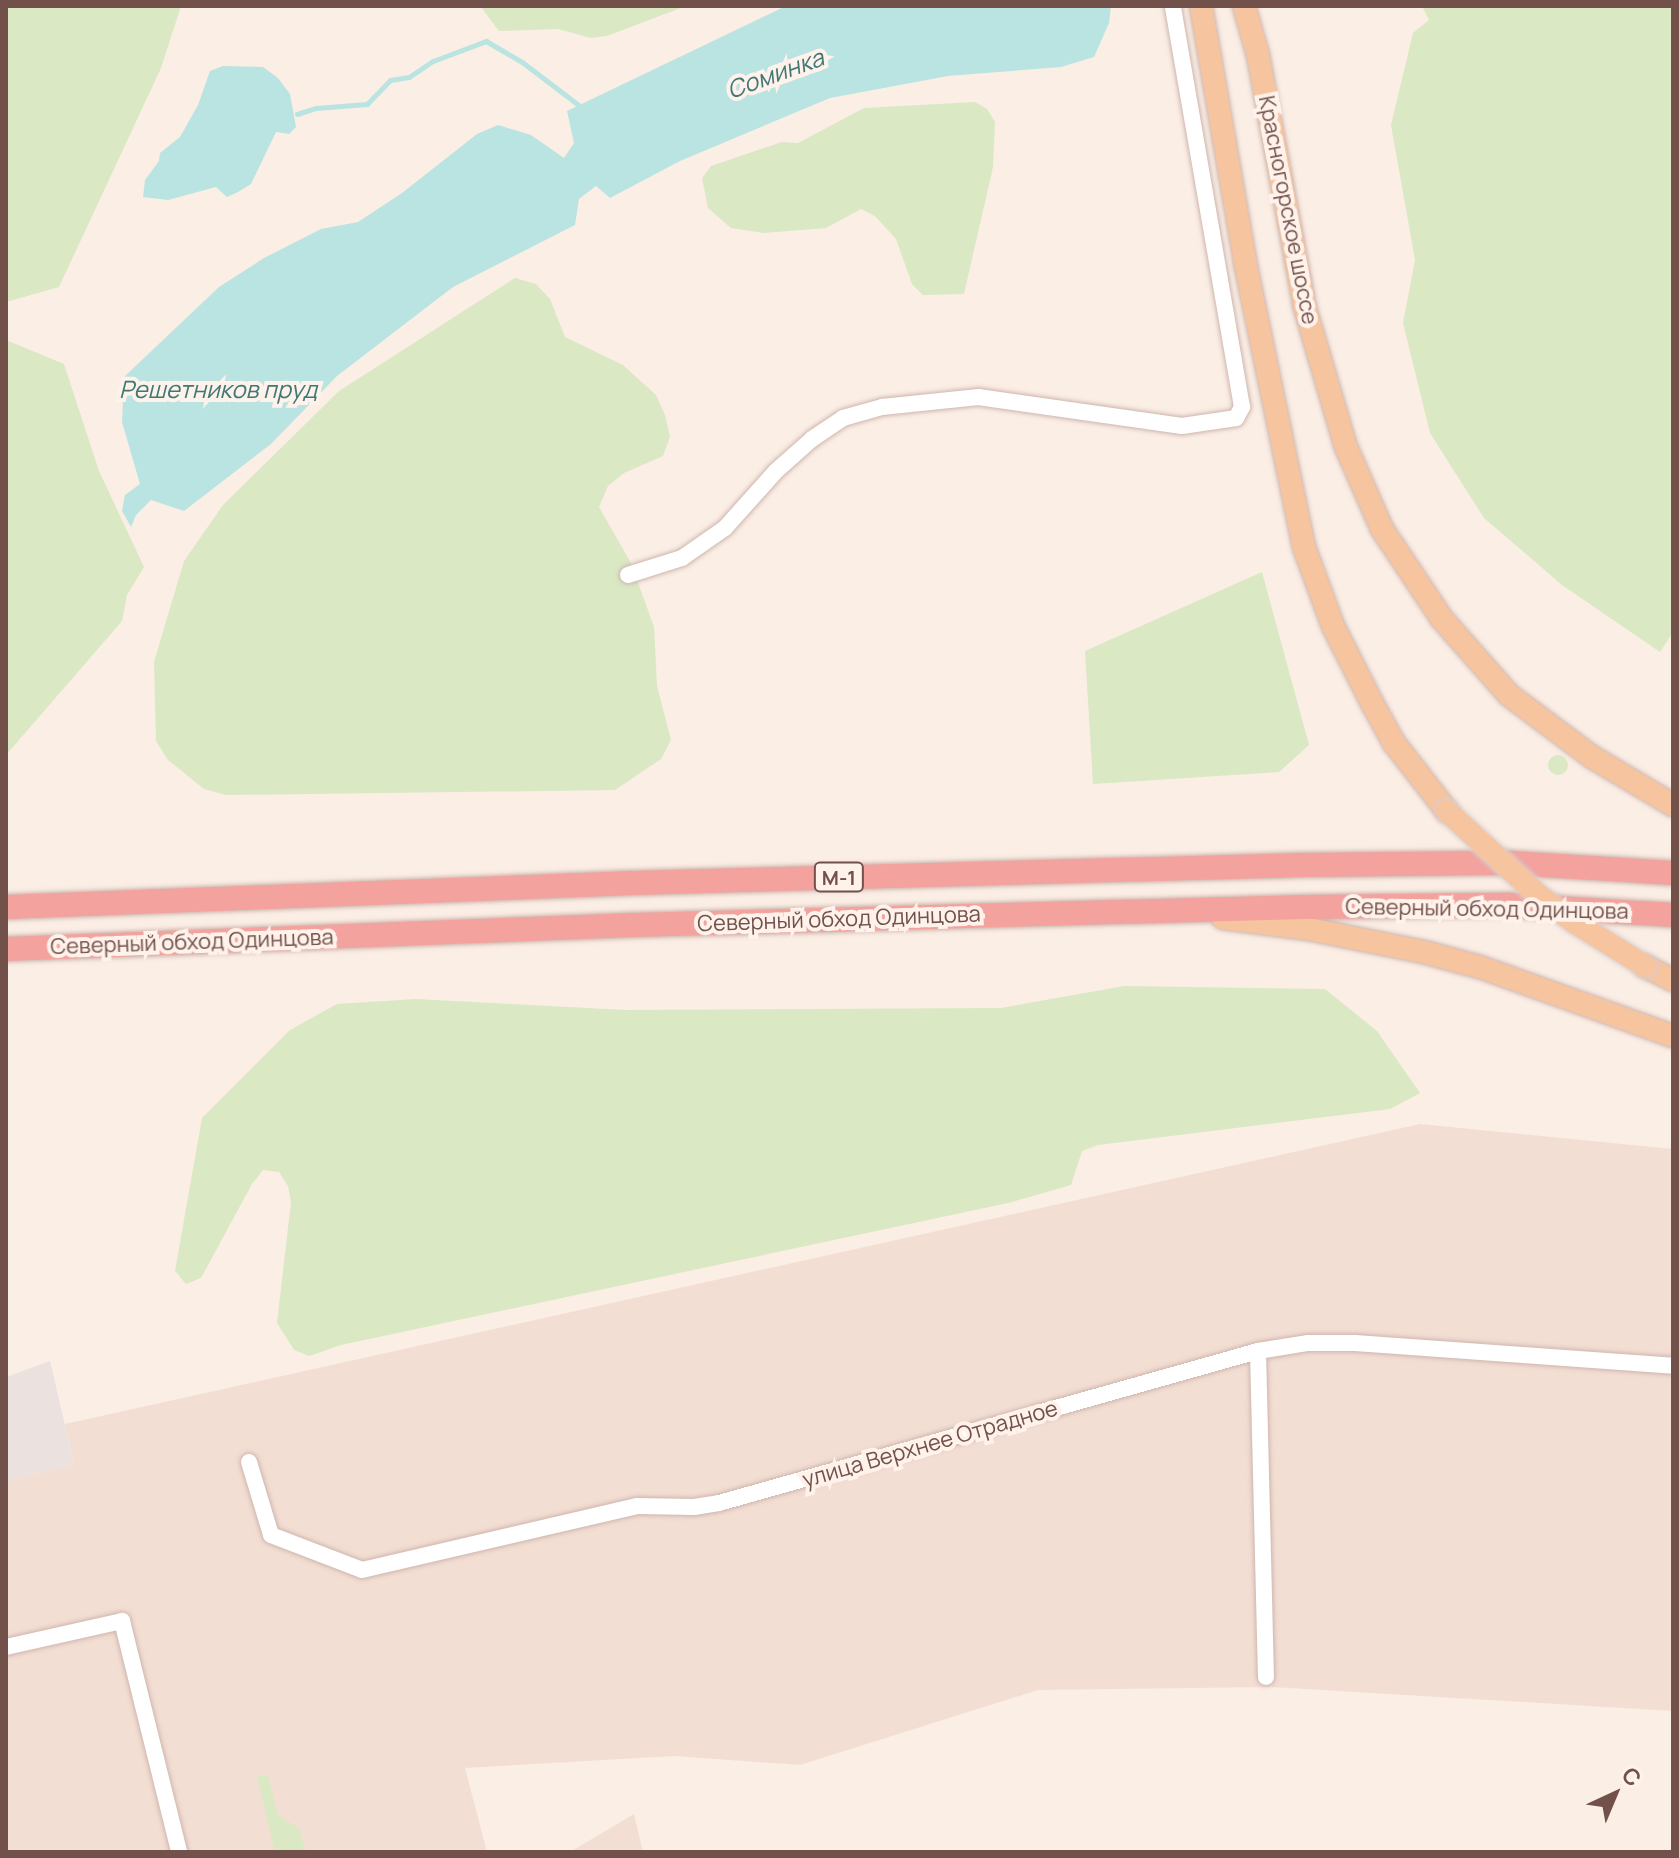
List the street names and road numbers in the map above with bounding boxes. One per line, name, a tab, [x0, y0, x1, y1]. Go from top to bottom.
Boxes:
street label: Красногорское шоссе	[1253, 93, 1323, 327]
road number: М-1	[813, 861, 865, 893]
street label: Северный обход Одинцова	[1345, 893, 1629, 925]
street label: Северный обход Одинцова	[697, 901, 981, 937]
street label: Северный обход Одинцова	[50, 924, 334, 960]
street label: улица Верхнее Отрадное	[799, 1395, 1061, 1493]

